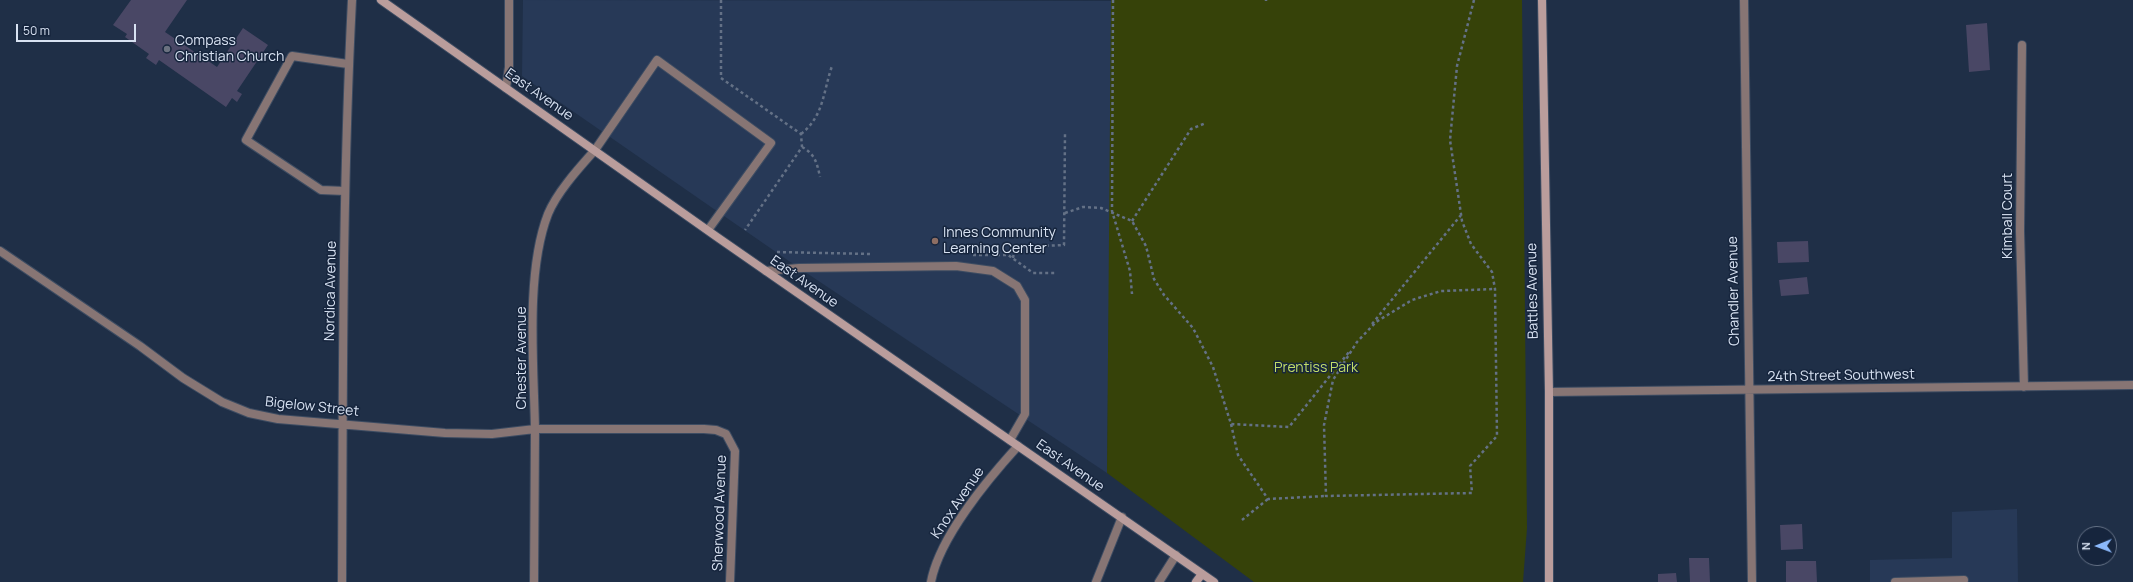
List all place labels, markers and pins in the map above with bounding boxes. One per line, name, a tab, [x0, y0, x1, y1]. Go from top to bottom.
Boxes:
place label: Compass Christian Church	[175, 33, 284, 66]
marker: Compass Christian Church	[162, 44, 172, 54]
place label: Innes Community Learning Center	[943, 225, 1056, 258]
marker: Innes Community Learning Center	[930, 236, 940, 246]

